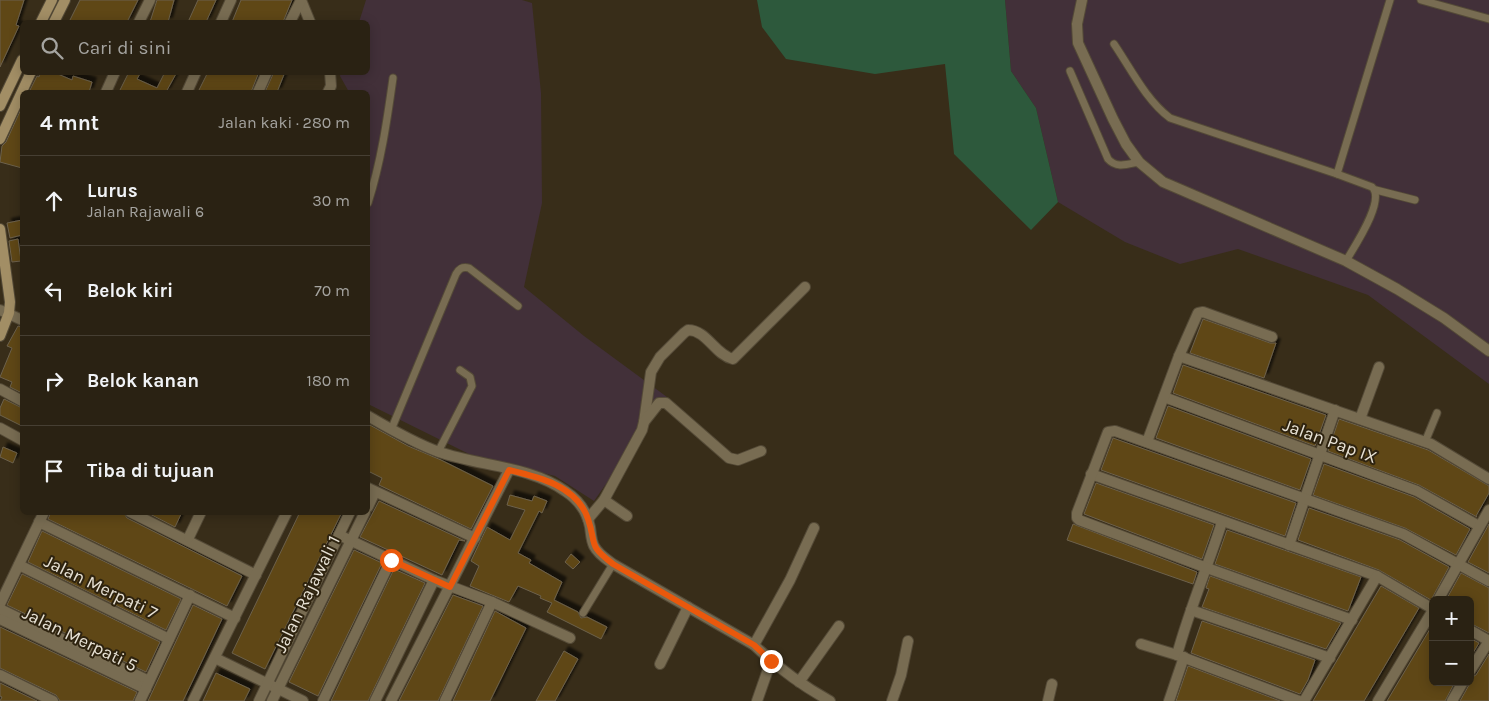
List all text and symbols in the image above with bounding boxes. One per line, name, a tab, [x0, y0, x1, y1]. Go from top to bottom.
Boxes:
search box	[20, 20, 370, 75]
icon: search	[38, 34, 66, 62]
text: Cari di sini	[78, 37, 171, 59]
text: 4 mnt	[40, 111, 99, 135]
text: Jalan kaki · 280 m	[219, 113, 350, 132]
text: Lurus	[87, 180, 138, 202]
icon: ahead	[40, 187, 68, 215]
text: 30 m	[312, 191, 350, 210]
text: Jalan Rajawali 6	[87, 202, 204, 221]
icon: left	[40, 277, 68, 305]
text: Belok kiri	[87, 280, 173, 302]
text: 70 m	[314, 281, 350, 300]
icon: right	[40, 367, 68, 395]
text: Belok kanan	[87, 370, 199, 392]
text: 180 m	[307, 371, 350, 390]
street label: Jalan Pap IX	[1280, 414, 1380, 468]
icon: arrive	[40, 457, 68, 485]
text: Tiba di tujuan	[87, 460, 214, 482]
street label: Jalan Rajawali 1	[269, 532, 345, 656]
route start	[380, 549, 403, 572]
street label: Jalan Merpati 7	[41, 550, 162, 624]
map controls	[1429, 596, 1474, 686]
button: +	[1429, 596, 1474, 641]
street label: Jalan Merpati 5	[19, 602, 141, 676]
button: −	[1429, 641, 1474, 686]
route end	[760, 650, 783, 673]

